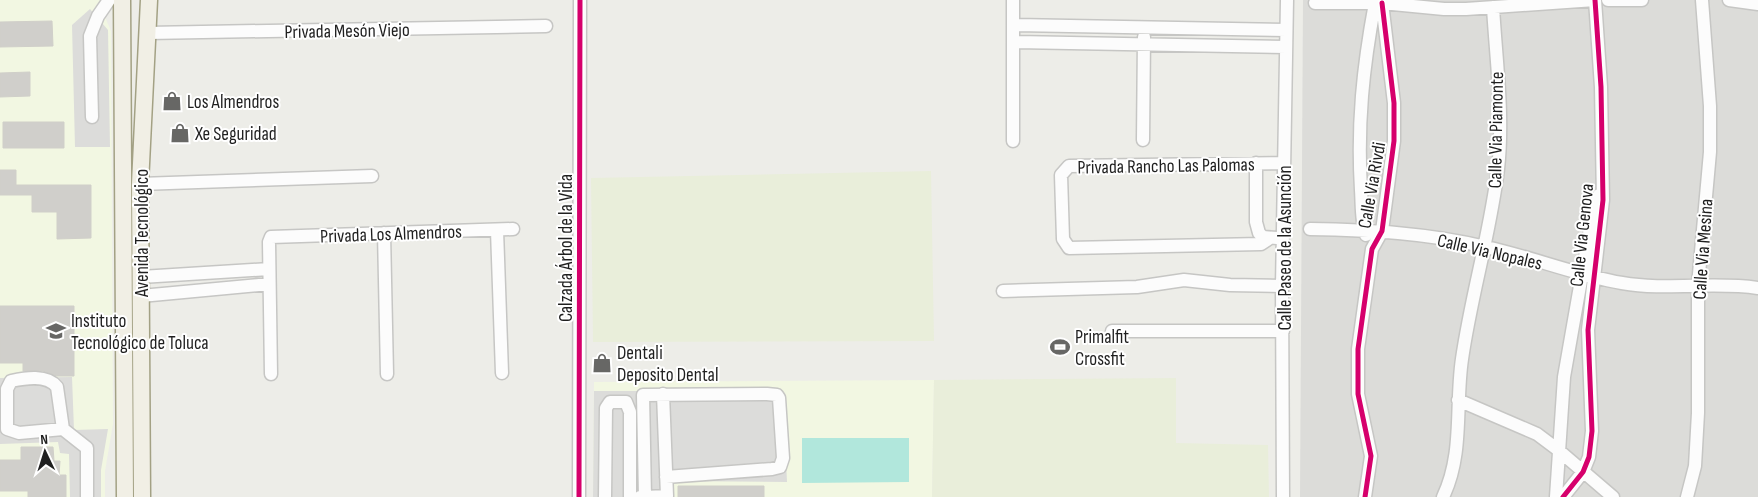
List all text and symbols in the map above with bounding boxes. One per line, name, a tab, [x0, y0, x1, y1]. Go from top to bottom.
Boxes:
street label: Privada Mesón Viejo	[284, 19, 410, 44]
street label: Calle Via Piamonte	[1484, 71, 1509, 189]
shop icon: Los Almendros	[161, 90, 183, 112]
place label: Los Almendros	[187, 91, 279, 114]
shop icon: Xe Seguridad	[169, 122, 191, 144]
place label: Xe Seguridad	[194, 123, 277, 146]
street label: Calle Via Rivdi	[1354, 140, 1391, 230]
street label: Privada Rancho Las Palomas	[1077, 153, 1255, 180]
street label: Calle Paseo de la Asunción	[1274, 165, 1297, 331]
street label: Avenida Tecnológico	[131, 169, 154, 298]
street label: Calzada Árbol de la Vida	[555, 174, 578, 322]
street label: Calle Via Genova	[1566, 182, 1599, 288]
street label: Calle Via Mesina	[1688, 198, 1718, 300]
street label: Privada Los Almendros	[320, 221, 463, 248]
street label: Calle Via Nopales	[1435, 229, 1545, 276]
place label: Instituto Tecnológico de Toluca	[71, 310, 209, 355]
school or university icon: Instituto Tecnológico de Toluca	[45, 320, 67, 342]
place label: Primalfit Crossfit	[1075, 326, 1129, 371]
sports icon: Primalfit Crossfit	[1049, 336, 1071, 358]
place label: Dentali Deposito Dental	[617, 342, 718, 387]
shop icon: Dentali Deposito Dental	[591, 352, 613, 374]
north arrow	[20, 427, 70, 477]
text: N	[40, 431, 48, 448]

